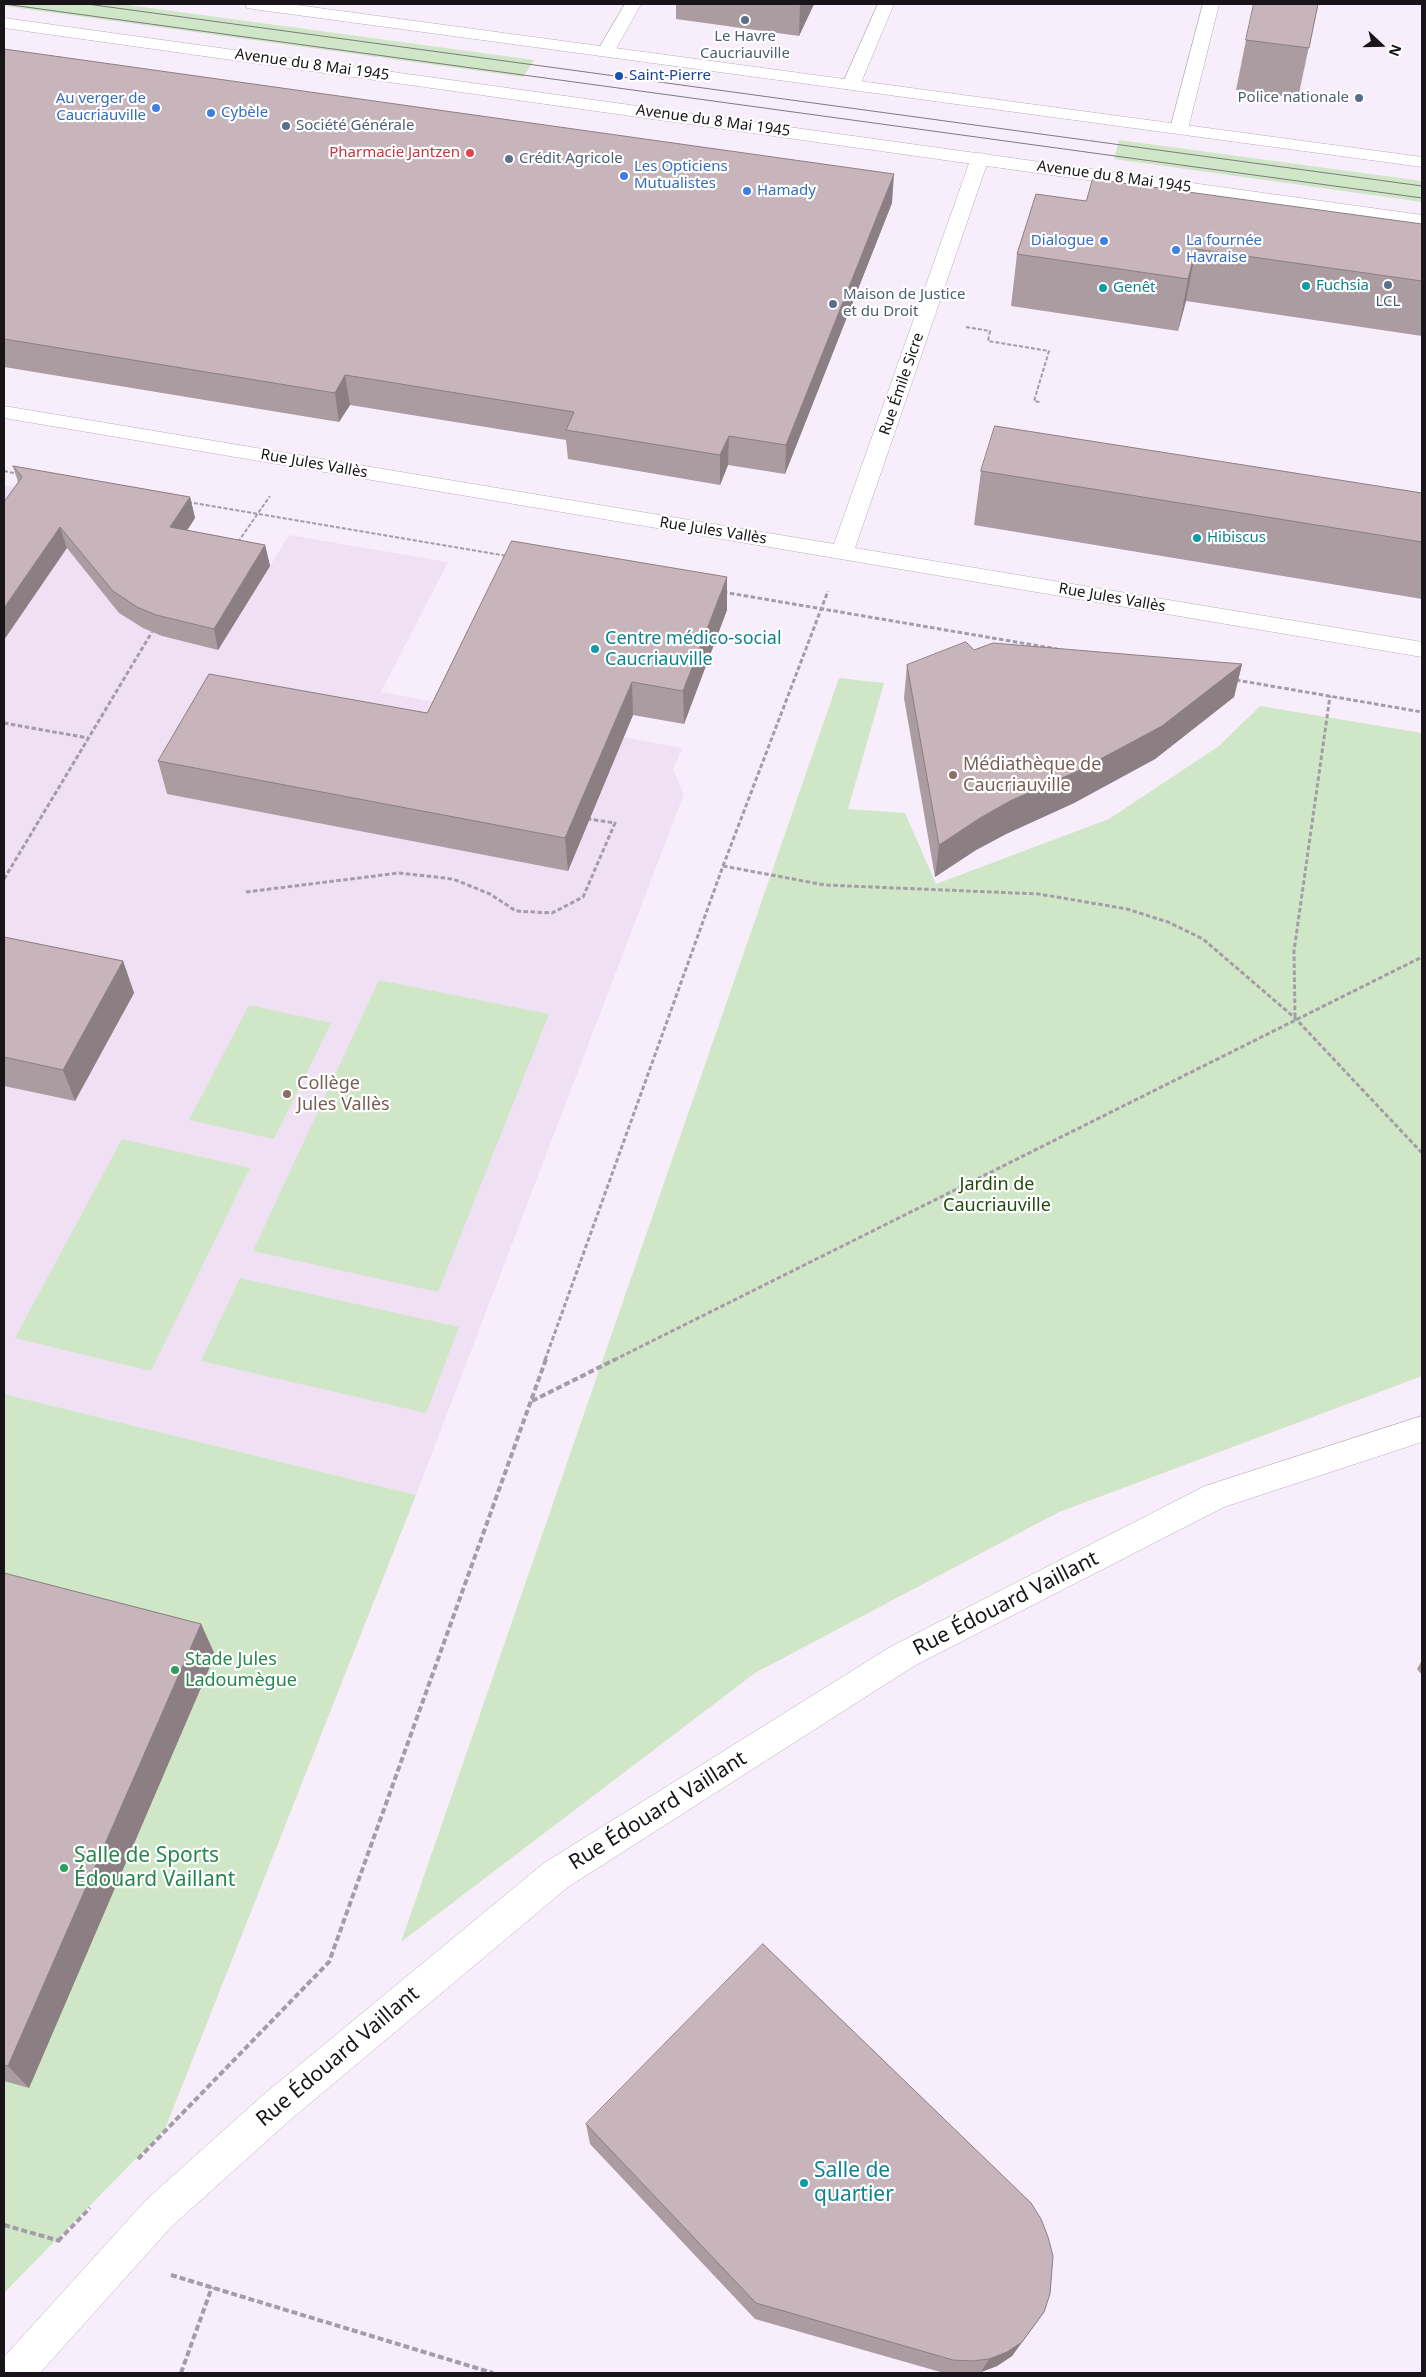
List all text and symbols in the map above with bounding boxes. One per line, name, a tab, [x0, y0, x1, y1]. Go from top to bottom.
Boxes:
marker: Le Havre Caucriauville	[739, 14, 751, 26]
north arrow	[1356, 20, 1406, 70]
place label: Le Havre Caucriauville	[700, 28, 790, 63]
text: N	[1385, 42, 1406, 59]
street label: Avenue du 8 Mai 1945	[234, 45, 390, 85]
place label: Saint-Pierre	[629, 67, 711, 85]
marker: Saint-Pierre	[613, 70, 625, 82]
place label: Police nationale	[1237, 89, 1349, 107]
place label: Au verger de Caucriauville	[56, 90, 146, 125]
marker: Police nationale	[1353, 92, 1365, 104]
street label: Avenue du 8 Mai 1945	[635, 101, 791, 141]
marker: Au verger de Caucriauville	[150, 102, 162, 114]
place label: Cybèle	[221, 104, 268, 122]
marker: Cybèle	[205, 107, 217, 119]
place label: Société Générale	[296, 117, 414, 135]
marker: Société Générale	[280, 120, 292, 132]
place label: Pharmacie Jantzen	[329, 144, 460, 162]
marker: Pharmacie Jantzen	[464, 147, 476, 159]
place label: Crédit Agricole	[519, 150, 623, 168]
marker: Crédit Agricole	[503, 153, 515, 165]
street label: Avenue du 8 Mai 1945	[1036, 157, 1192, 197]
place label: Les Opticiens Mutualistes	[634, 158, 728, 193]
marker: Les Opticiens Mutualistes	[618, 170, 630, 182]
place label: Hamady	[757, 182, 816, 200]
marker: Hamady	[741, 185, 753, 197]
place label: Dialogue	[1031, 232, 1094, 250]
place label: La fournée Havraise	[1186, 232, 1262, 267]
marker: Dialogue	[1098, 235, 1110, 247]
marker: La fournée Havraise	[1170, 244, 1182, 256]
place label: Fuchsia	[1316, 277, 1369, 295]
place label: Genêt	[1113, 279, 1156, 297]
marker: LCL	[1382, 279, 1394, 291]
marker: Fuchsia	[1300, 280, 1312, 292]
marker: Genêt	[1097, 282, 1109, 294]
place label: Maison de Justice et du Droit	[843, 286, 965, 321]
place label: LCL	[1376, 293, 1400, 311]
marker: Maison de Justice et du Droit	[827, 298, 839, 310]
street label: Rue Émile Sicre	[876, 330, 928, 438]
street label: Rue Jules Vallès	[259, 446, 369, 482]
street label: Rue Jules Vallès	[658, 514, 768, 548]
place label: Hibiscus	[1207, 529, 1266, 547]
marker: Hibiscus	[1191, 532, 1203, 544]
street label: Rue Jules Vallès	[1057, 580, 1167, 616]
place label: Centre médico-social Caucriauville	[605, 628, 782, 670]
marker: Centre médico-social Caucriauville	[589, 643, 601, 655]
place label: Médiathèque de Caucriauville	[963, 754, 1101, 796]
marker: Médiathèque de Caucriauville	[947, 769, 959, 781]
place label: Collège Jules Vallès	[297, 1073, 390, 1116]
marker: Collège Jules Vallès	[281, 1088, 293, 1100]
park label: Jardin de Caucriauville	[943, 1174, 1051, 1216]
street label: Rue Édouard Vaillant	[909, 1546, 1103, 1662]
place label: Stade Jules Ladoumègue	[185, 1649, 297, 1692]
marker: Stade Jules Ladoumègue	[169, 1664, 181, 1676]
street label: Rue Édouard Vaillant	[565, 1746, 751, 1876]
place label: Salle de Sports Édouard Vaillant	[74, 1843, 235, 1893]
marker: Salle de Sports Édouard Vaillant	[58, 1862, 70, 1874]
street label: Rue Édouard Vaillant	[252, 1982, 424, 2132]
place label: Salle de quartier	[814, 2158, 894, 2208]
marker: Salle de quartier	[798, 2177, 810, 2189]

